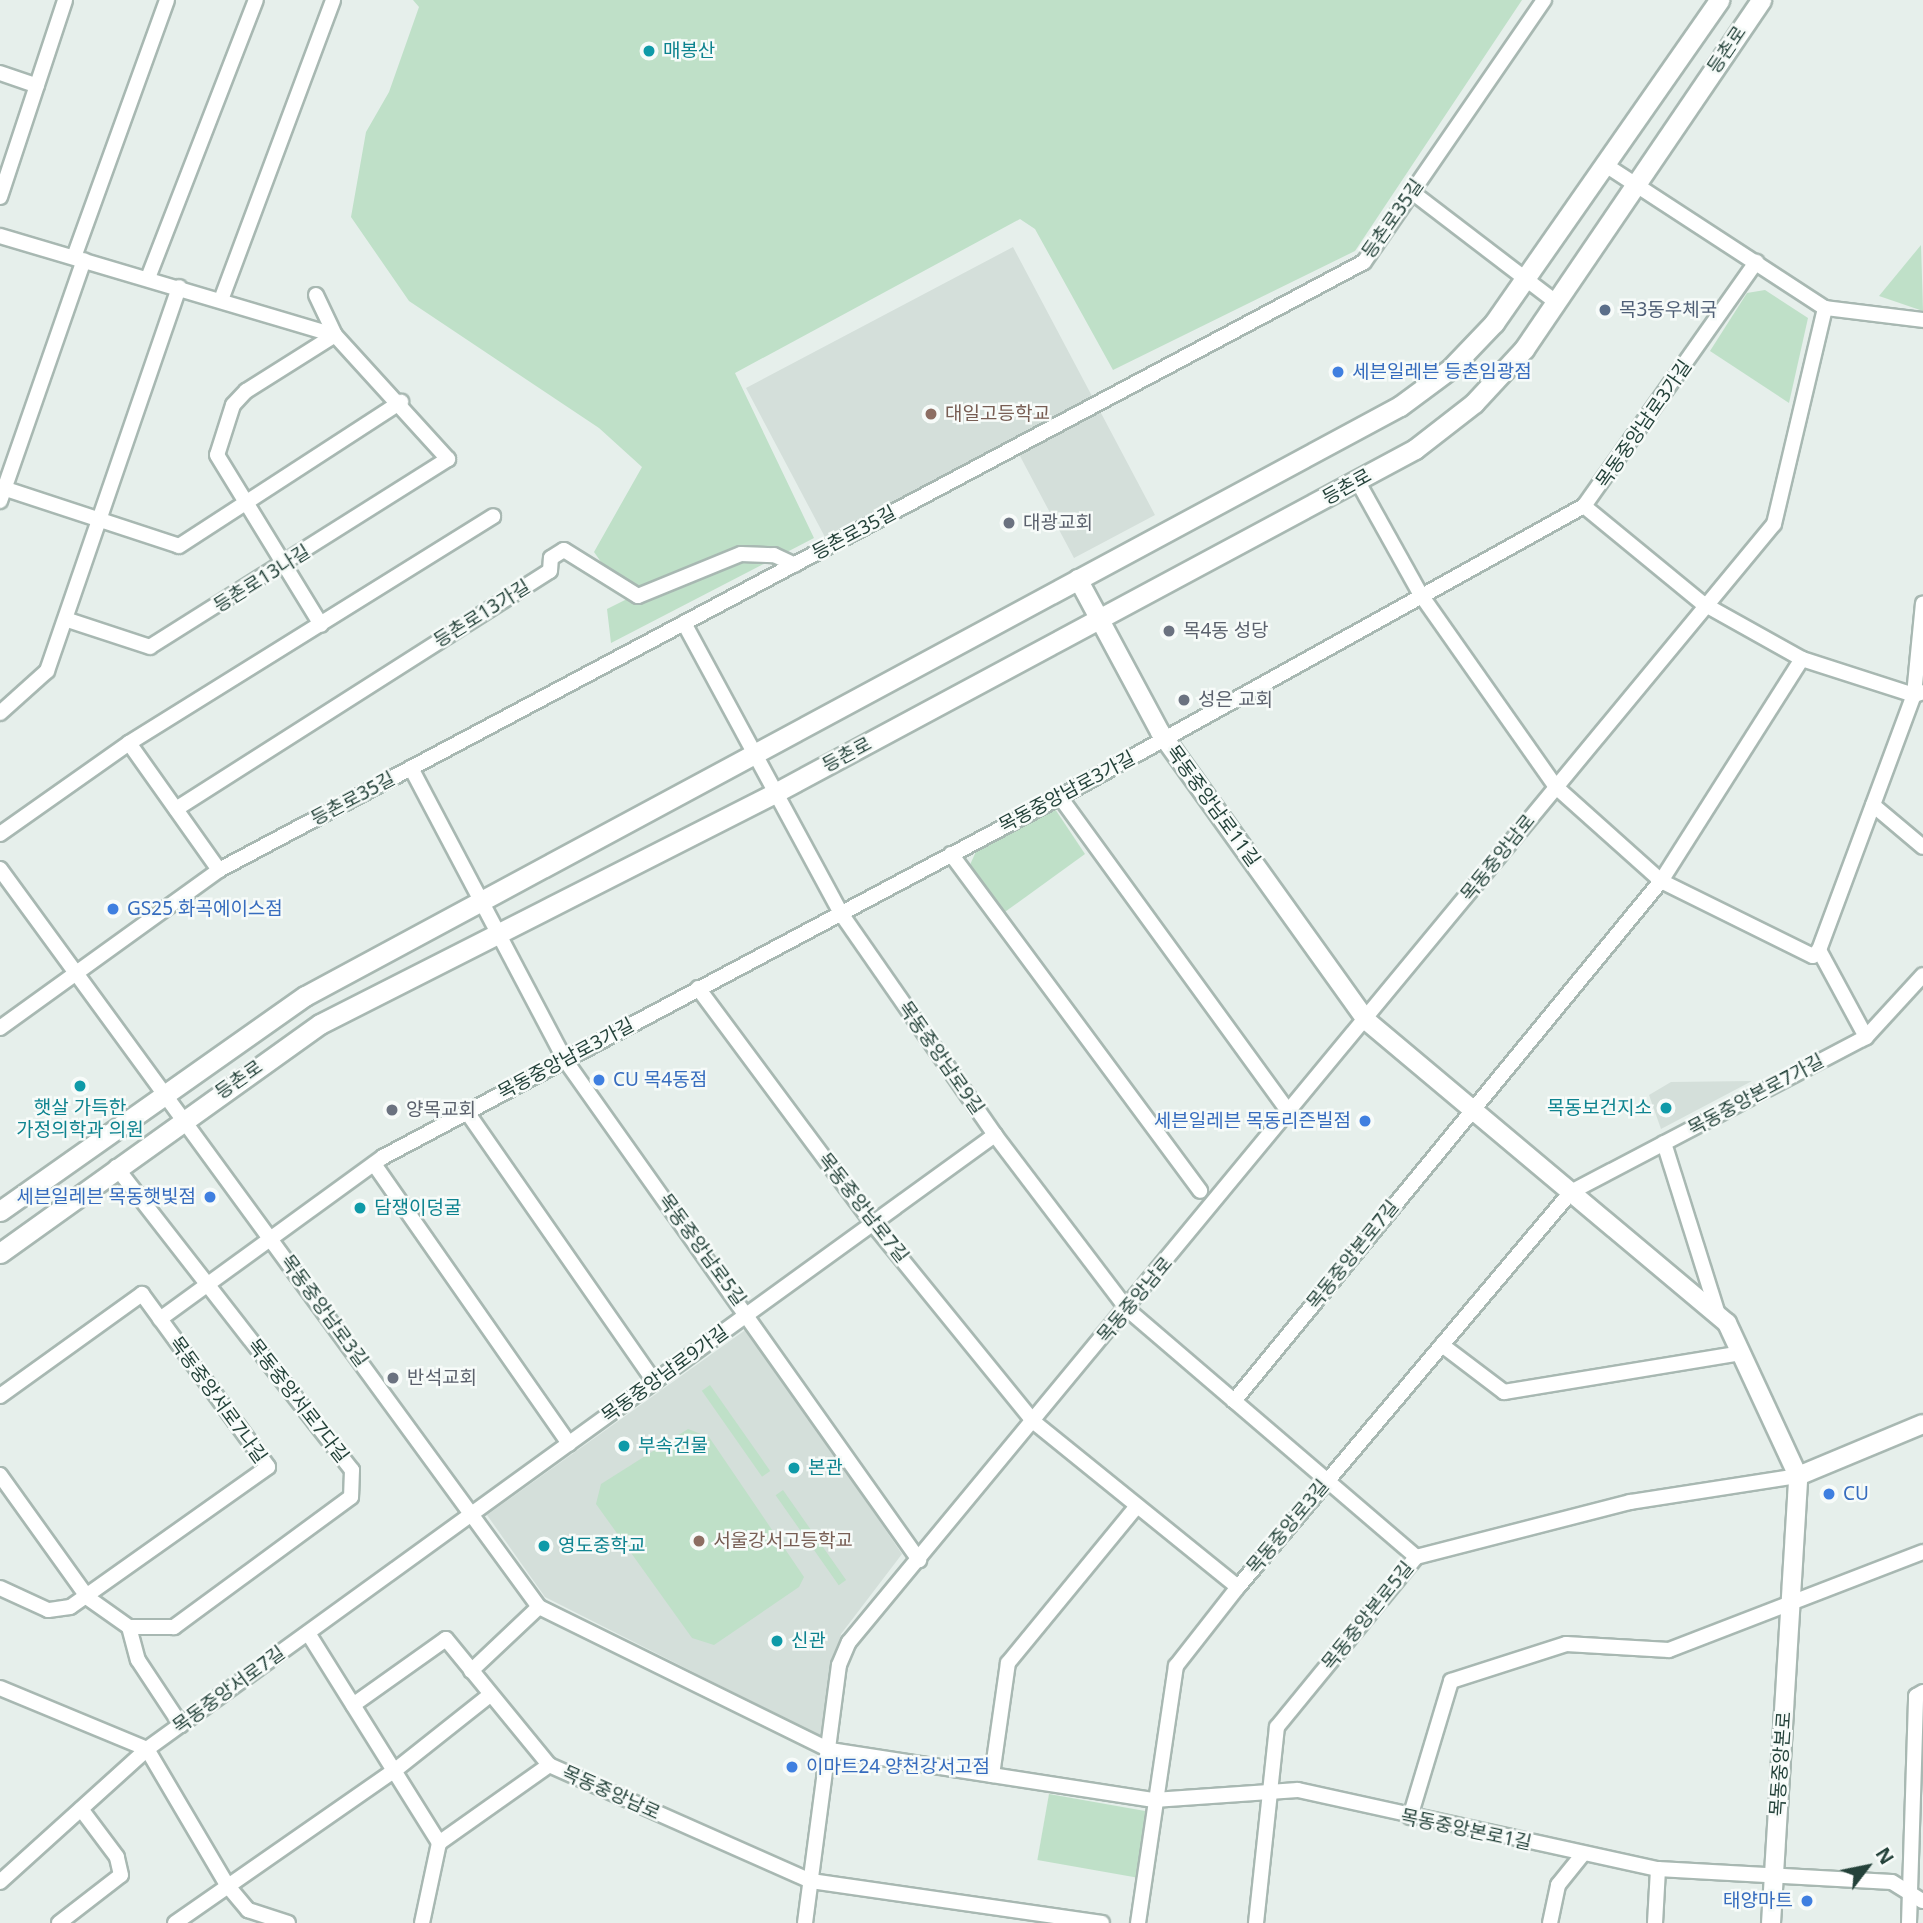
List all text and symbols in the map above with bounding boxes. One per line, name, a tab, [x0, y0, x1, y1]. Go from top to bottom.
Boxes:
street label: 등촌로	[1703, 22, 1751, 78]
place label: 매봉산	[663, 40, 715, 62]
marker: 매봉산	[641, 43, 657, 59]
street label: 등촌로35길	[1357, 175, 1429, 263]
place label: 목3동우체국	[1619, 299, 1717, 321]
marker: 목3동우체국	[1597, 302, 1613, 318]
street label: 목동중앙남로3가길	[1591, 356, 1697, 492]
place label: 세븐일레븐 등촌임광점	[1352, 361, 1532, 383]
marker: 세븐일레븐 등촌임광점	[1330, 364, 1346, 380]
place label: 대일고등학교	[945, 403, 1050, 425]
marker: 대일고등학교	[923, 406, 939, 422]
street label: 등촌로	[1319, 464, 1375, 510]
street label: 등촌로35길	[808, 501, 900, 565]
place label: 대광교회	[1023, 512, 1093, 534]
marker: 대광교회	[1001, 515, 1017, 531]
street label: 등촌로13나길	[210, 540, 314, 618]
street label: 등촌로13가길	[430, 575, 534, 653]
place label: 목4동 성당	[1183, 620, 1269, 642]
marker: 목4동 성당	[1161, 623, 1177, 639]
place label: 성은 교회	[1198, 689, 1273, 711]
marker: 성은 교회	[1176, 692, 1192, 708]
street label: 등촌로	[818, 733, 876, 777]
street label: 목동중앙남로11길	[1161, 741, 1265, 871]
street label: 목동중앙남로3가길	[995, 747, 1139, 837]
street label: 등촌로35길	[307, 767, 399, 831]
street label: 목동중앙남로	[1456, 810, 1540, 906]
place label: GS25 화곡에이스점	[127, 898, 283, 920]
marker: GS25 화곡에이스점	[105, 901, 121, 917]
street label: 목동중앙남로9길	[893, 997, 989, 1119]
street label: 목동중앙남로3가길	[494, 1014, 638, 1104]
street label: 목동중앙본로7가길	[1684, 1050, 1828, 1140]
street label: 등촌로	[211, 1056, 267, 1104]
place label: CU 목4동점	[613, 1069, 707, 1091]
marker: CU 목4동점	[591, 1072, 607, 1088]
marker: 햇살 가득한 가정의학과 의원	[72, 1078, 88, 1094]
place label: 햇살 가득한 가정의학과 의원	[16, 1097, 144, 1141]
place label: 목동보건지소	[1547, 1097, 1652, 1119]
place label: 양목교회	[406, 1099, 476, 1121]
marker: 목동보건지소	[1658, 1100, 1674, 1116]
marker: 양목교회	[384, 1102, 400, 1118]
place label: 세븐일레븐 목동리즌빌점	[1154, 1110, 1351, 1132]
marker: 세븐일레븐 목동리즌빌점	[1357, 1113, 1373, 1129]
street label: 목동중앙남로7길	[813, 1148, 913, 1268]
place label: 세븐일레븐 목동햇빛점	[16, 1186, 196, 1208]
marker: 세븐일레븐 목동햇빛점	[202, 1189, 218, 1205]
street label: 목동중앙남로5길	[654, 1189, 750, 1311]
street label: 목동중앙본로7길	[1302, 1196, 1404, 1314]
place label: 담쟁이덩굴	[374, 1197, 461, 1219]
marker: 담쟁이덩굴	[352, 1200, 368, 1216]
street label: 목동중앙남로3길	[276, 1250, 372, 1372]
street label: 목동중앙남로	[1093, 1253, 1177, 1347]
street label: 목동중앙남로9가길	[597, 1320, 733, 1428]
street label: 목동중앙서로7나길	[164, 1332, 272, 1468]
street label: 목동중앙서로7다길	[243, 1335, 353, 1467]
place label: 반석교회	[407, 1367, 477, 1389]
marker: 반석교회	[385, 1370, 401, 1386]
place label: 부속건물	[638, 1435, 708, 1457]
marker: 부속건물	[616, 1438, 632, 1454]
place label: 본관	[808, 1457, 843, 1479]
marker: 본관	[786, 1460, 802, 1476]
street label: 목동중앙로3길	[1242, 1475, 1334, 1579]
place label: CU	[1843, 1483, 1869, 1505]
marker: CU	[1821, 1486, 1837, 1502]
place label: 서울강서고등학교	[713, 1530, 853, 1552]
marker: 서울강서고등학교	[691, 1533, 707, 1549]
place label: 영도중학교	[558, 1535, 645, 1557]
marker: 영도중학교	[536, 1538, 552, 1554]
street label: 목동중앙본로5길	[1317, 1557, 1419, 1675]
place label: 신관	[791, 1630, 826, 1652]
marker: 신관	[769, 1633, 785, 1649]
street label: 목동중앙서로7길	[168, 1642, 290, 1738]
street label: 목동중앙본로	[1766, 1711, 1796, 1817]
place label: 이마트24 양천강서고점	[806, 1756, 990, 1778]
marker: 이마트24 양천강서고점	[784, 1759, 800, 1775]
street label: 목동중앙남로	[558, 1761, 664, 1825]
street label: 목동중앙본로1길	[1398, 1805, 1534, 1855]
north arrow	[1832, 1832, 1902, 1902]
text: N	[1870, 1842, 1900, 1869]
place label: 태양마트	[1723, 1890, 1793, 1912]
marker: 태양마트	[1799, 1893, 1815, 1909]

